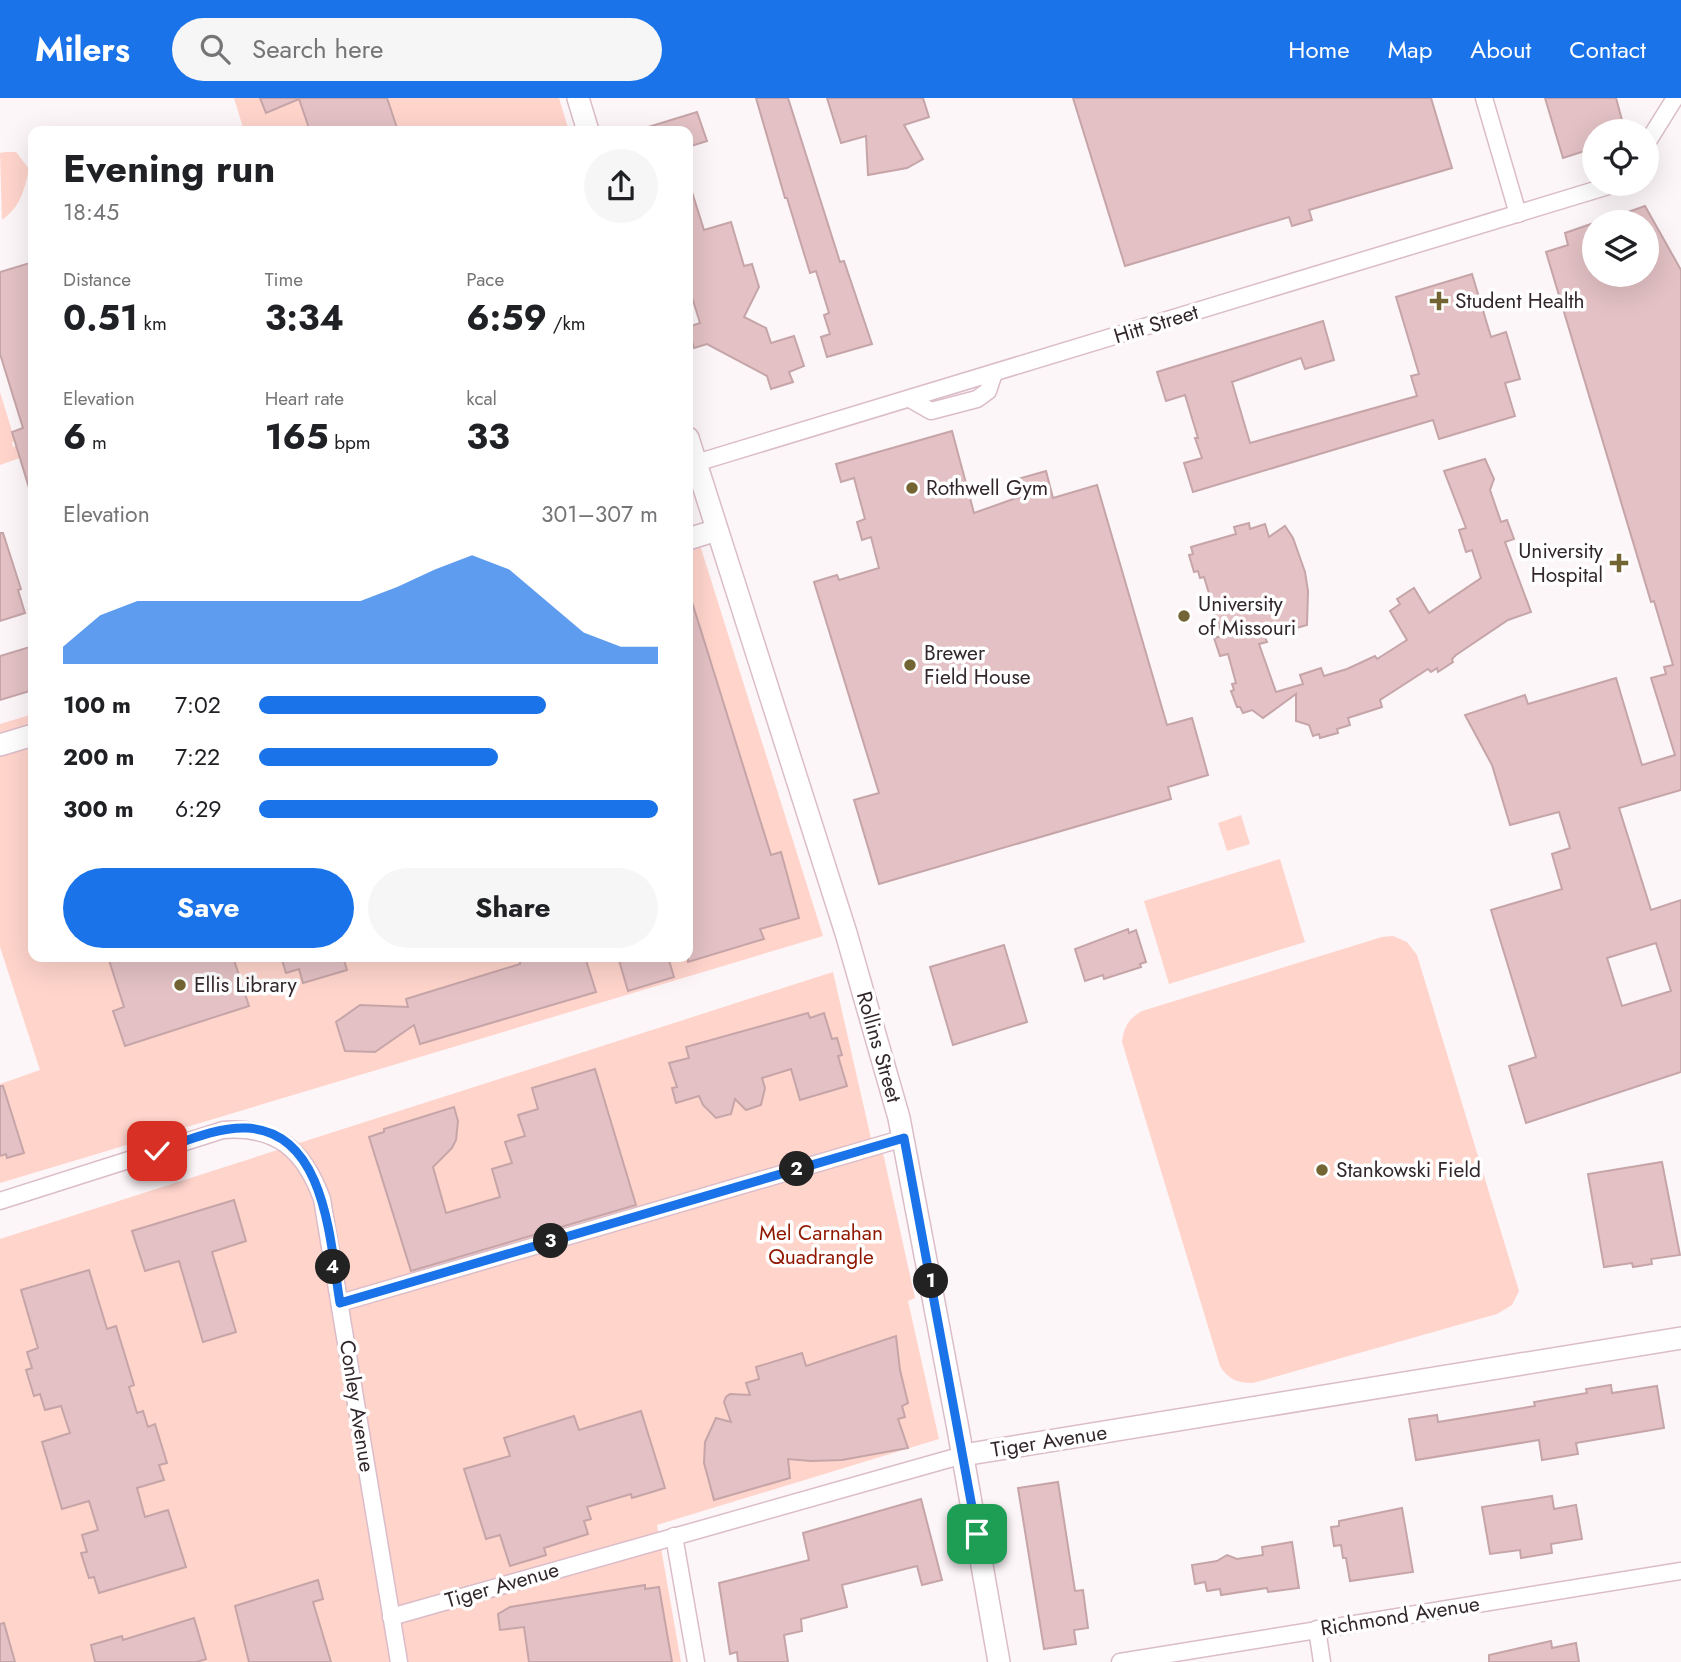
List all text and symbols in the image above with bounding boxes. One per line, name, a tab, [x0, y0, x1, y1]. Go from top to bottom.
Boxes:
search box	[172, 18, 662, 81]
text: Milers	[35, 26, 130, 73]
icon: search	[196, 30, 234, 68]
text: Search here	[252, 30, 383, 68]
text: Home	[1288, 32, 1350, 67]
text: Map	[1388, 32, 1432, 67]
text: About	[1470, 32, 1531, 67]
text: Contact	[1569, 32, 1646, 67]
map controls	[1582, 119, 1659, 287]
button: locate	[1582, 119, 1659, 196]
text: Evening run	[63, 141, 275, 196]
button: share	[584, 149, 658, 223]
text: 18:45	[63, 195, 119, 229]
button: layers	[1582, 210, 1659, 287]
text: Distance	[63, 266, 131, 293]
text: Time	[265, 266, 303, 293]
text: Pace	[466, 266, 504, 293]
place label: Student Health	[1455, 286, 1585, 316]
marker: Student Health	[1429, 291, 1449, 311]
text: 0.51	[63, 293, 138, 343]
text: 3:34	[265, 293, 344, 343]
text: 6:59	[466, 293, 547, 343]
street label: Hitt Street	[1110, 297, 1202, 351]
text: km	[138, 310, 167, 337]
text: /km	[547, 310, 586, 337]
text: Elevation	[63, 385, 135, 412]
text: Heart rate	[265, 385, 344, 412]
text: kcal	[466, 385, 497, 412]
text: 6	[63, 412, 86, 462]
text: 165	[265, 412, 328, 462]
text: 33	[466, 412, 510, 462]
text: m	[86, 429, 107, 456]
text: bpm	[328, 429, 371, 456]
place label: Rothwell Gym	[926, 473, 1048, 503]
marker: Rothwell Gym	[904, 480, 920, 496]
text: Elevation	[63, 497, 150, 531]
text: 301–307 m	[541, 497, 658, 531]
place label: University Hospital	[1518, 536, 1604, 590]
marker: University Hospital	[1609, 553, 1629, 573]
place label: University of Missouri	[1198, 589, 1296, 643]
marker: University of Missouri	[1176, 608, 1192, 624]
place label: Brewer Field House	[924, 638, 1031, 692]
marker: Brewer Field House	[902, 657, 918, 673]
text: 100 m	[63, 688, 131, 722]
text: 7:02	[175, 688, 221, 722]
text: 200 m	[63, 740, 134, 774]
text: 7:22	[175, 740, 220, 774]
text: 300 m	[63, 792, 134, 826]
text: 6:29	[175, 792, 221, 826]
button: Save	[63, 868, 354, 948]
button: Share	[368, 868, 658, 948]
place label: Ellis Library	[194, 970, 297, 1000]
marker: Ellis Library	[172, 977, 188, 993]
street label: Rollins Street	[849, 988, 909, 1106]
pin	[127, 1121, 187, 1181]
icon: check	[138, 1132, 176, 1170]
pin: 2	[780, 1152, 814, 1186]
text: 2	[790, 1155, 803, 1182]
place label: Stankowski Field	[1336, 1155, 1481, 1185]
marker: Stankowski Field	[1314, 1162, 1330, 1178]
park label: Mel Carnahan Quadrangle	[759, 1218, 883, 1272]
pin: 3	[534, 1224, 568, 1258]
text: 3	[545, 1227, 556, 1254]
pin: 4	[316, 1250, 350, 1284]
text: 4	[326, 1253, 339, 1280]
pin: 1	[914, 1264, 948, 1298]
text: 1	[926, 1267, 935, 1294]
street label: Conley Avenue	[332, 1338, 382, 1474]
street label: Tiger Avenue	[989, 1417, 1109, 1465]
pin	[947, 1504, 1007, 1564]
icon: arrive	[958, 1515, 996, 1553]
street label: Tiger Avenue	[442, 1554, 563, 1616]
street label: Richmond Avenue	[1318, 1589, 1482, 1643]

